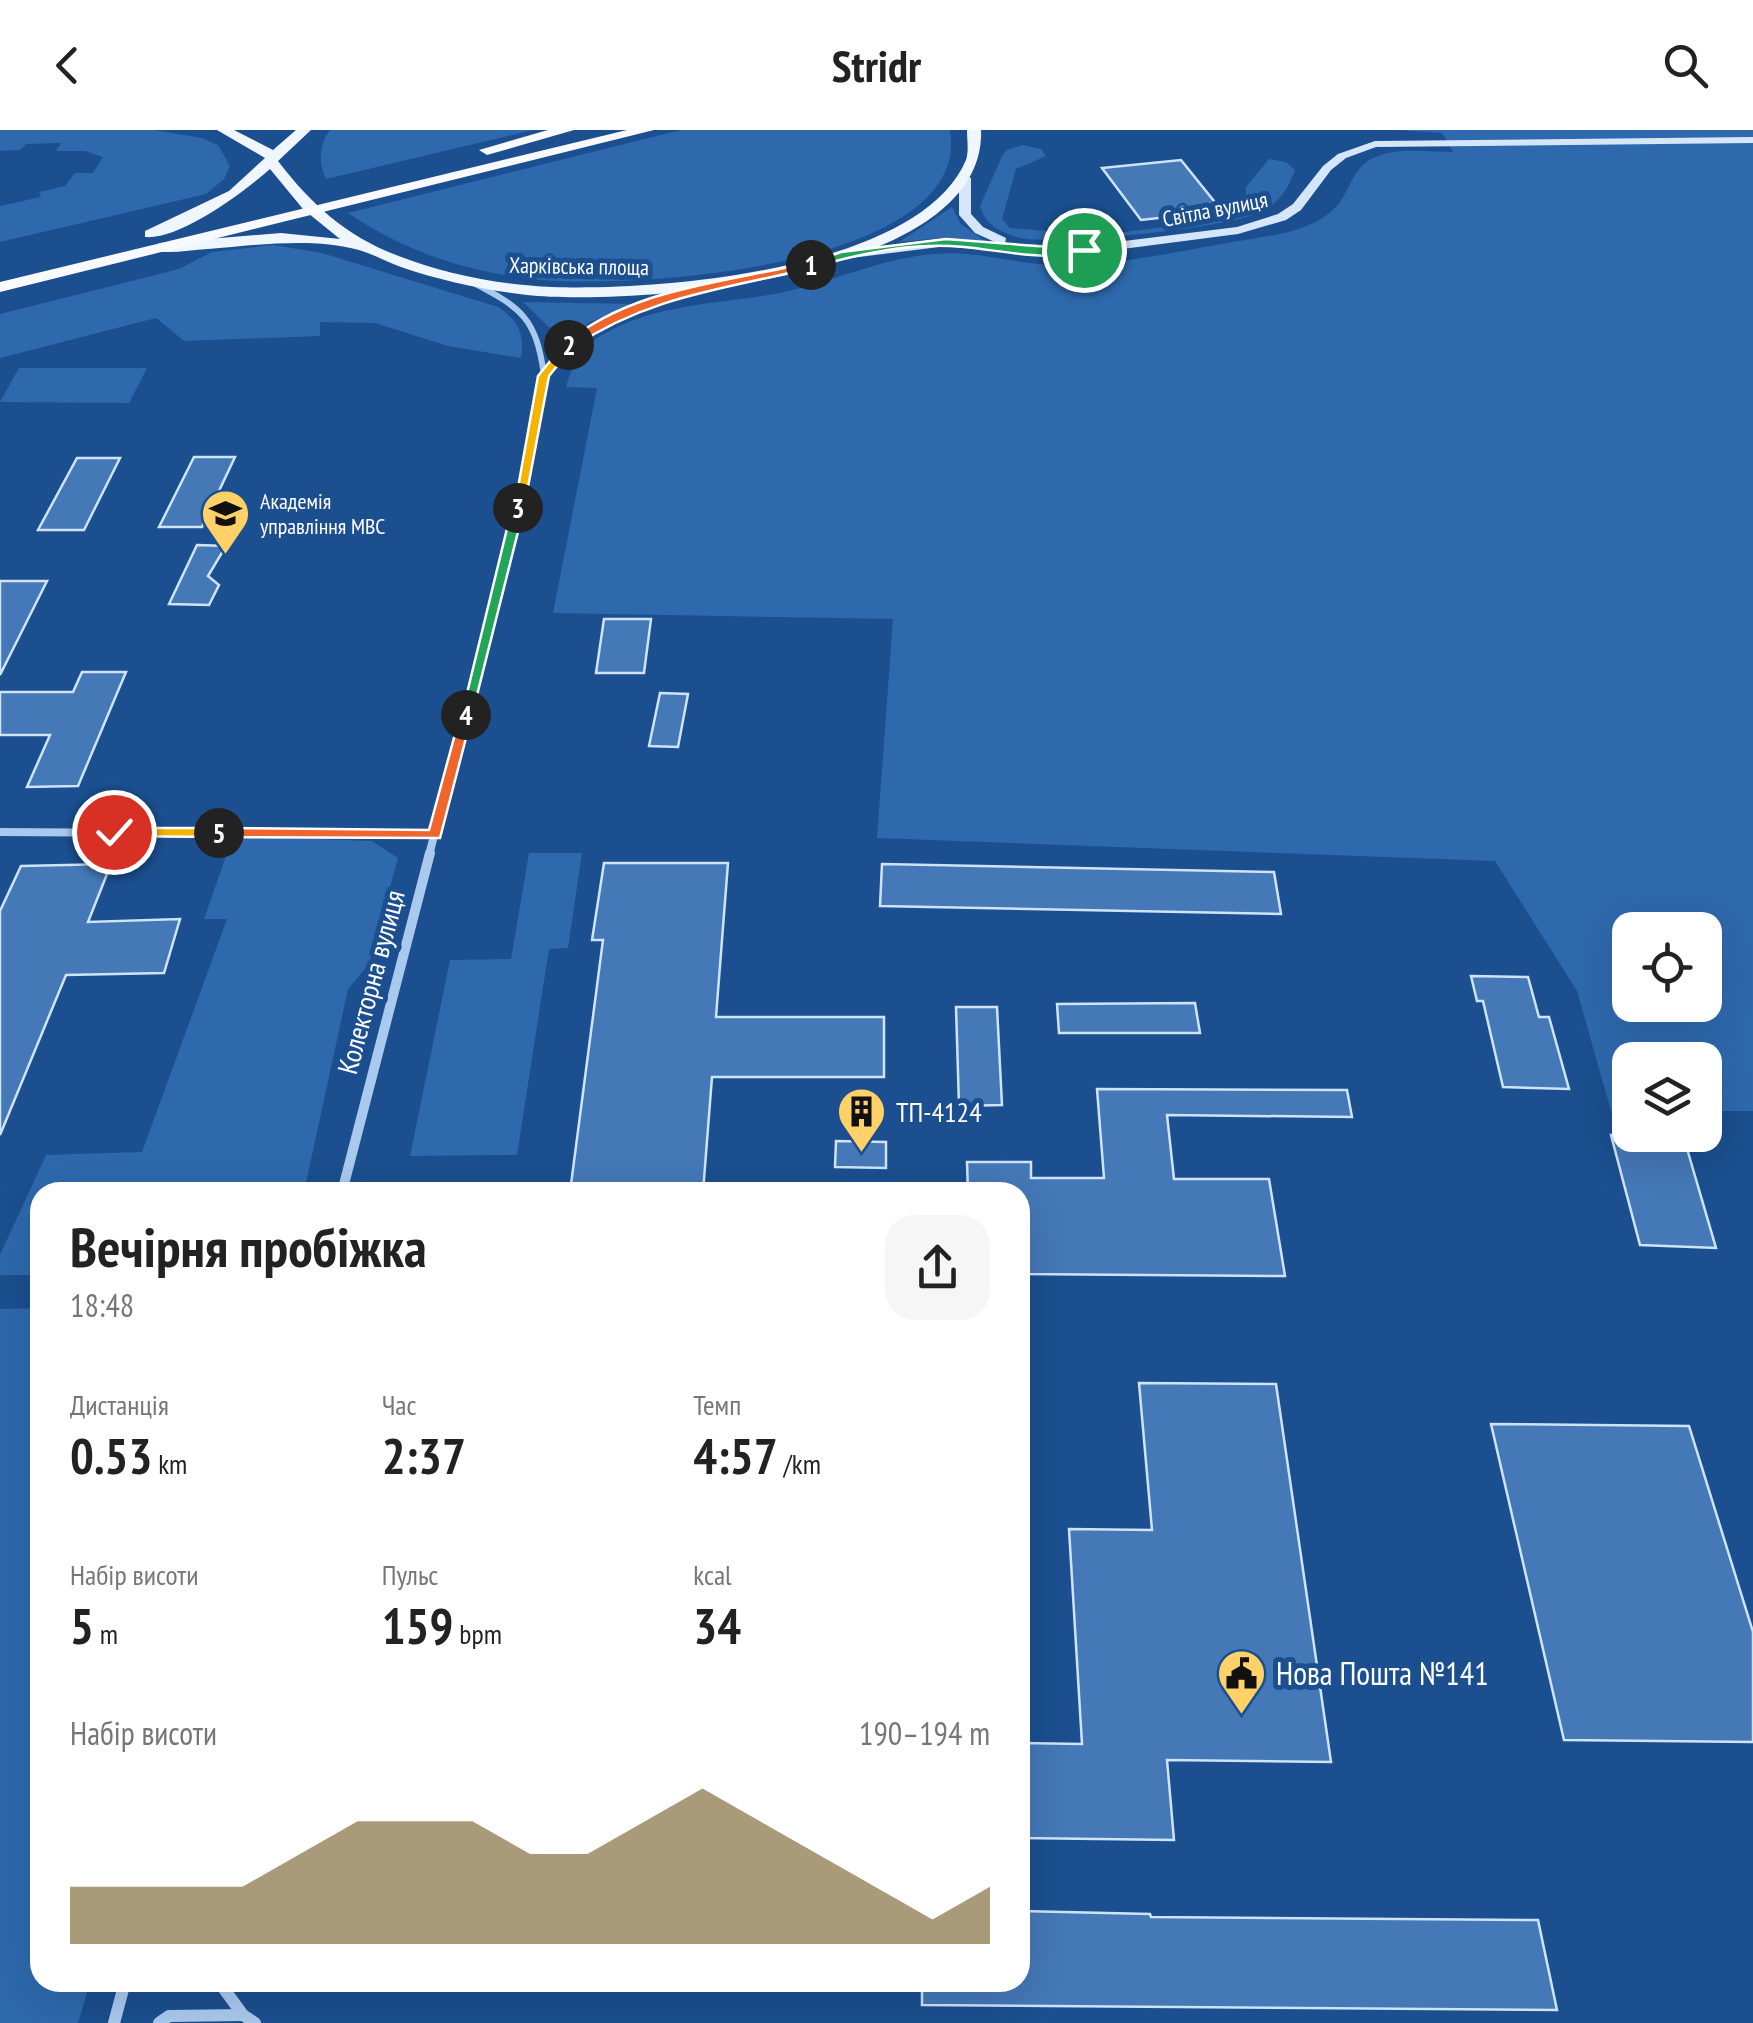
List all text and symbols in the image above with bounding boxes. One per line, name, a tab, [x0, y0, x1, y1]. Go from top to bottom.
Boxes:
text: Stridr	[832, 36, 921, 94]
icon: back	[40, 38, 95, 93]
icon: search	[1658, 38, 1713, 93]
street label: Світла вулиця	[1160, 185, 1270, 233]
pin	[1042, 208, 1127, 293]
icon: arrive	[1057, 223, 1112, 278]
pin: 1	[786, 240, 836, 290]
text: 1	[804, 246, 818, 283]
street label: Харківська площа	[509, 251, 649, 281]
pin: 2	[544, 320, 594, 370]
text: 2	[562, 326, 576, 363]
pin: 3	[493, 483, 543, 533]
place label: Академія управління МВС	[260, 487, 385, 540]
school or university icon: Академія управління МВС	[199, 488, 251, 556]
text: 3	[511, 489, 525, 526]
pin: 4	[441, 690, 491, 740]
text: 4	[459, 696, 473, 733]
pin	[72, 790, 157, 875]
icon: check	[87, 805, 142, 860]
pin: 5	[194, 808, 244, 858]
text: 5	[212, 814, 226, 851]
street label: Колекторна вулиця	[328, 886, 413, 1078]
map controls	[1612, 912, 1722, 1152]
button: locate	[1612, 912, 1722, 1022]
button: layers	[1612, 1042, 1722, 1152]
building icon: ТП-4124	[835, 1086, 887, 1154]
place label: ТП-4124	[896, 1093, 982, 1130]
text: Вечірня пробіжка	[70, 1211, 427, 1282]
button: share	[885, 1215, 990, 1320]
text: 18:48	[70, 1284, 134, 1326]
text: Дистанція	[70, 1386, 169, 1423]
text: Час	[382, 1386, 416, 1423]
text: Темп	[693, 1386, 741, 1423]
text: 0.53	[70, 1423, 152, 1488]
text: 2:37	[382, 1423, 466, 1488]
text: 4:57	[693, 1423, 778, 1488]
text: km	[152, 1445, 187, 1482]
text: /km	[778, 1445, 821, 1482]
text: Набір висоти	[70, 1556, 199, 1593]
text: Пульс	[382, 1556, 438, 1593]
text: kcal	[693, 1556, 732, 1593]
text: 5	[70, 1593, 94, 1658]
text: 159	[382, 1593, 453, 1658]
text: 34	[693, 1593, 741, 1658]
text: m	[94, 1615, 118, 1652]
text: bpm	[453, 1615, 502, 1652]
public building icon: Нова Пошта №141	[1215, 1648, 1267, 1716]
place label: Нова Пошта №141	[1276, 1652, 1489, 1694]
text: Набір висоти	[70, 1712, 217, 1754]
text: 190–194 m	[859, 1712, 990, 1754]

